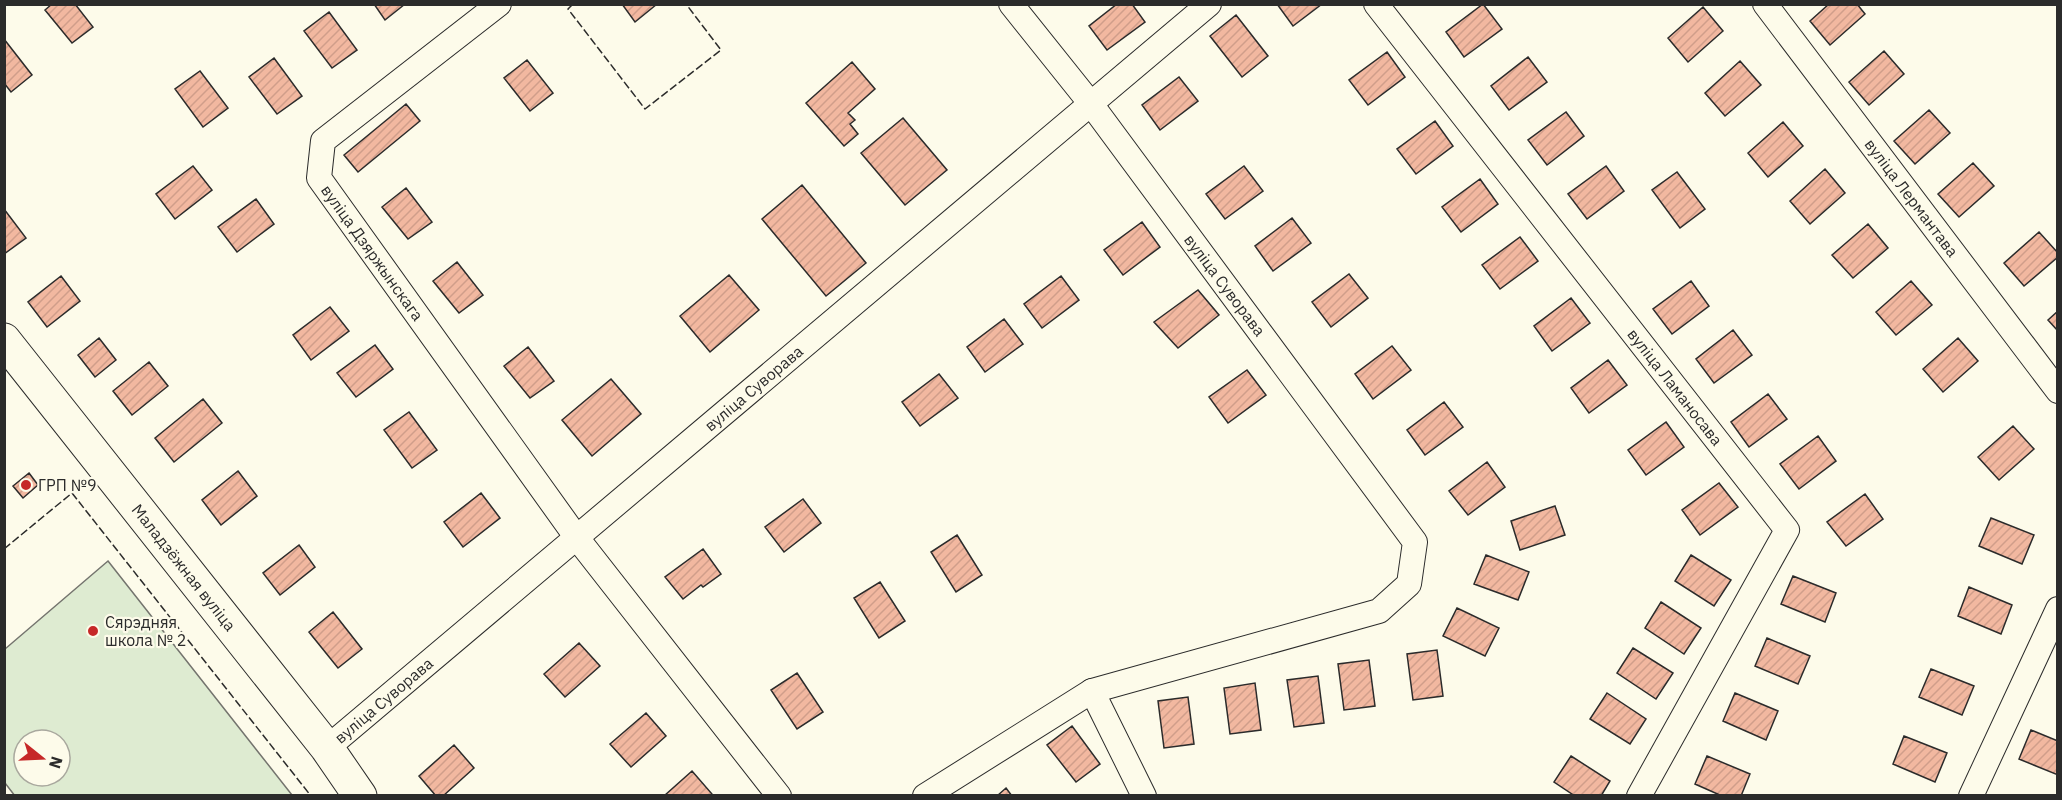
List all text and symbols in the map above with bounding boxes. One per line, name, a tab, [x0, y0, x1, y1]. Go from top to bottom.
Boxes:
street label: вуліца Лермантава	[1861, 135, 1963, 261]
street label: вуліца Дзяржынскага	[317, 181, 428, 325]
street label: вуліца Суворава	[1180, 230, 1270, 340]
street label: вуліца Ламаносава	[1623, 324, 1727, 450]
street label: вуліца Суворава	[700, 341, 807, 435]
place label: ГРП №9	[38, 475, 97, 495]
marker: ГРП №9	[19, 478, 33, 492]
street label: Маладзёжная вуліца	[128, 500, 241, 635]
place label: Сярэдняя школа № 2	[105, 612, 186, 650]
marker: Сярэдняя школа № 2	[86, 624, 100, 638]
street label: вуліца Суворава	[330, 653, 437, 747]
north arrow	[12, 728, 72, 788]
text: N	[45, 754, 68, 771]

